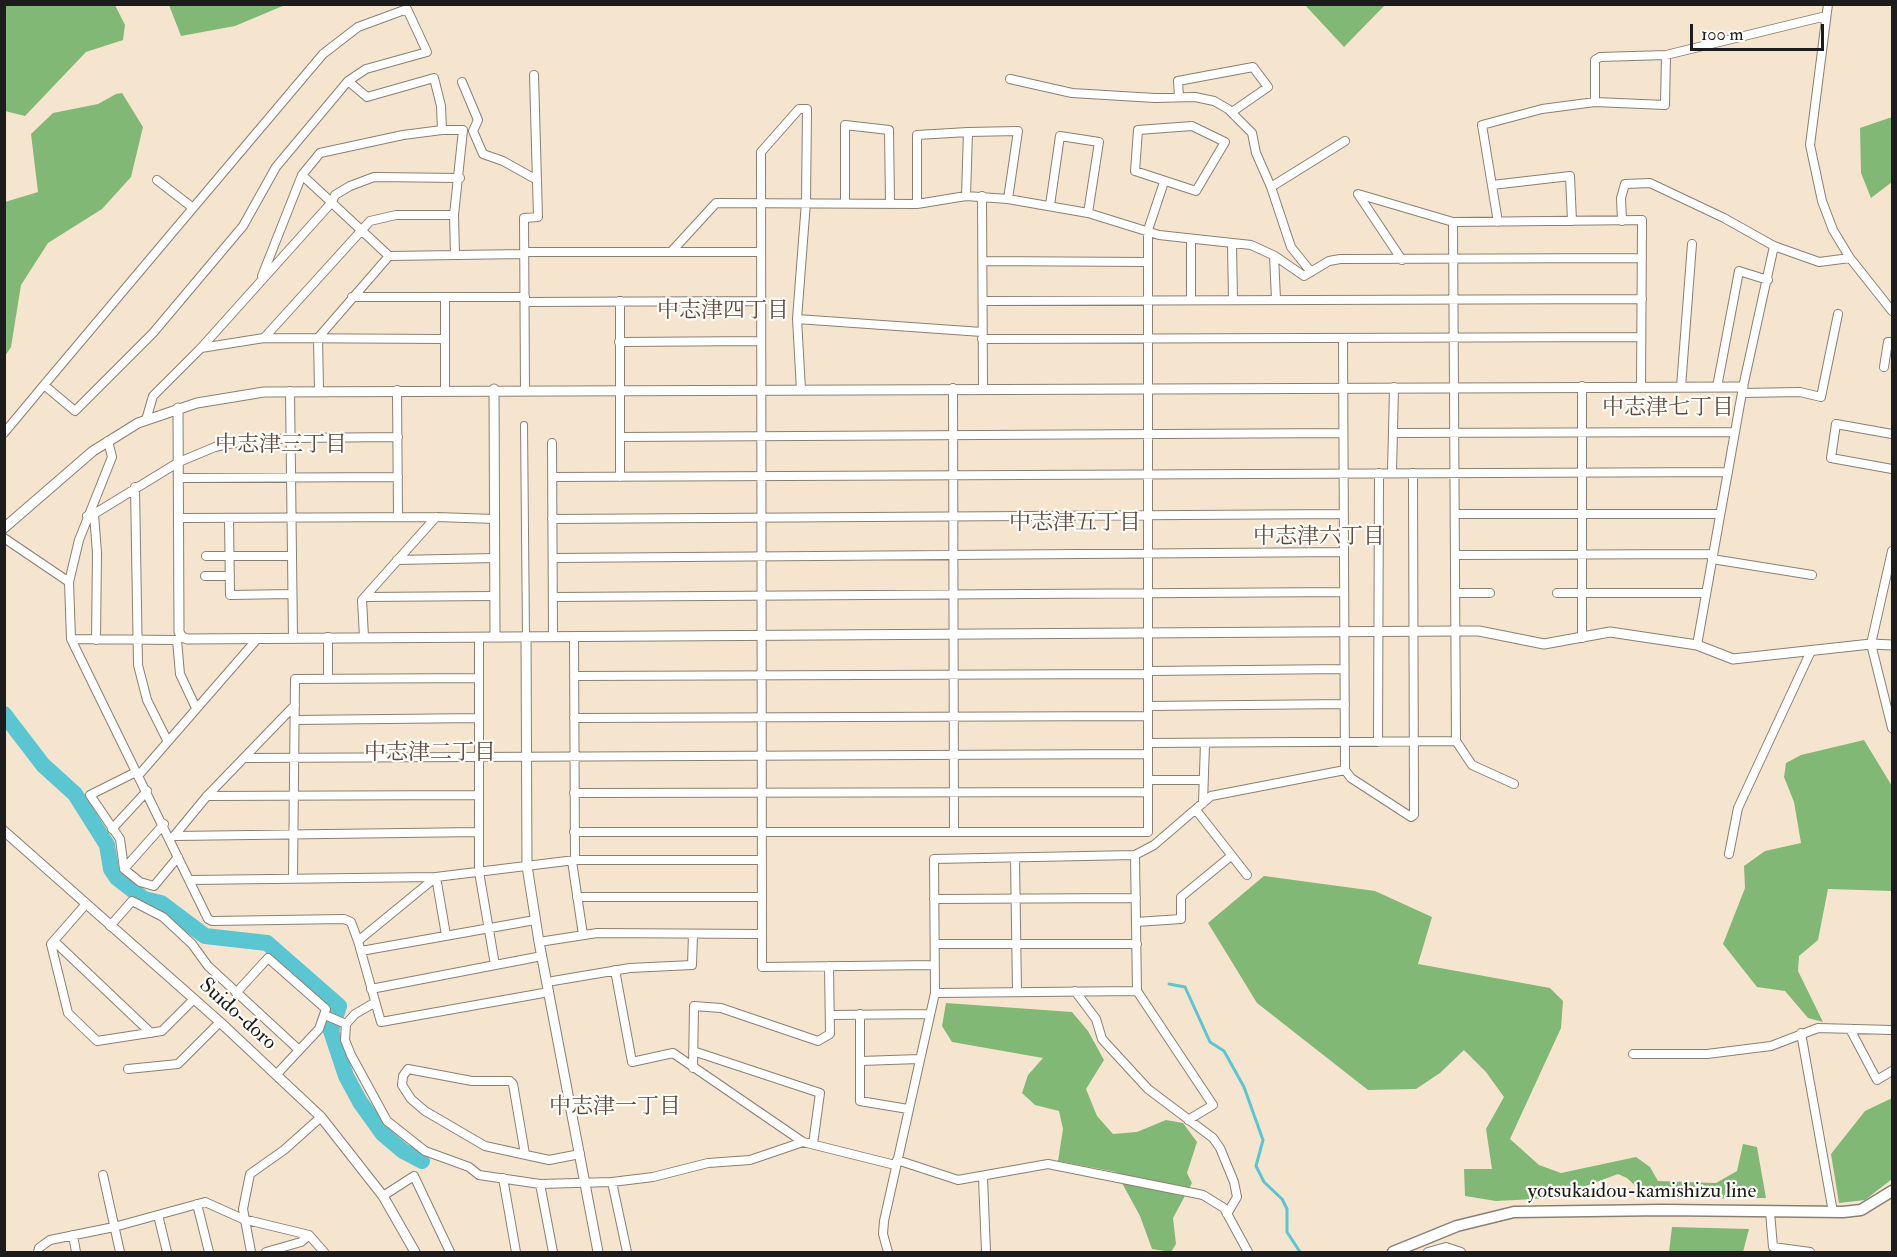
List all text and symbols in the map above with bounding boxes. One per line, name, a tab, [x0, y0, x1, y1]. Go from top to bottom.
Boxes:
scale bar	[1693, 12, 1826, 50]
text: 100 m	[1701, 23, 1744, 46]
district label: 中志津四丁目	[657, 299, 789, 325]
district label: 中志津七丁目	[1602, 396, 1734, 422]
district label: 中志津三丁目	[215, 433, 347, 459]
district label: 中志津五丁目	[1009, 511, 1141, 537]
district label: 中志津六丁目	[1253, 525, 1385, 551]
district label: 中志津二丁目	[364, 741, 496, 767]
street label: Suido-doro	[193, 974, 281, 1056]
district label: 中志津一丁目	[549, 1095, 681, 1121]
street label: yotsukaidou-kamishizu line	[1528, 1179, 1756, 1205]

